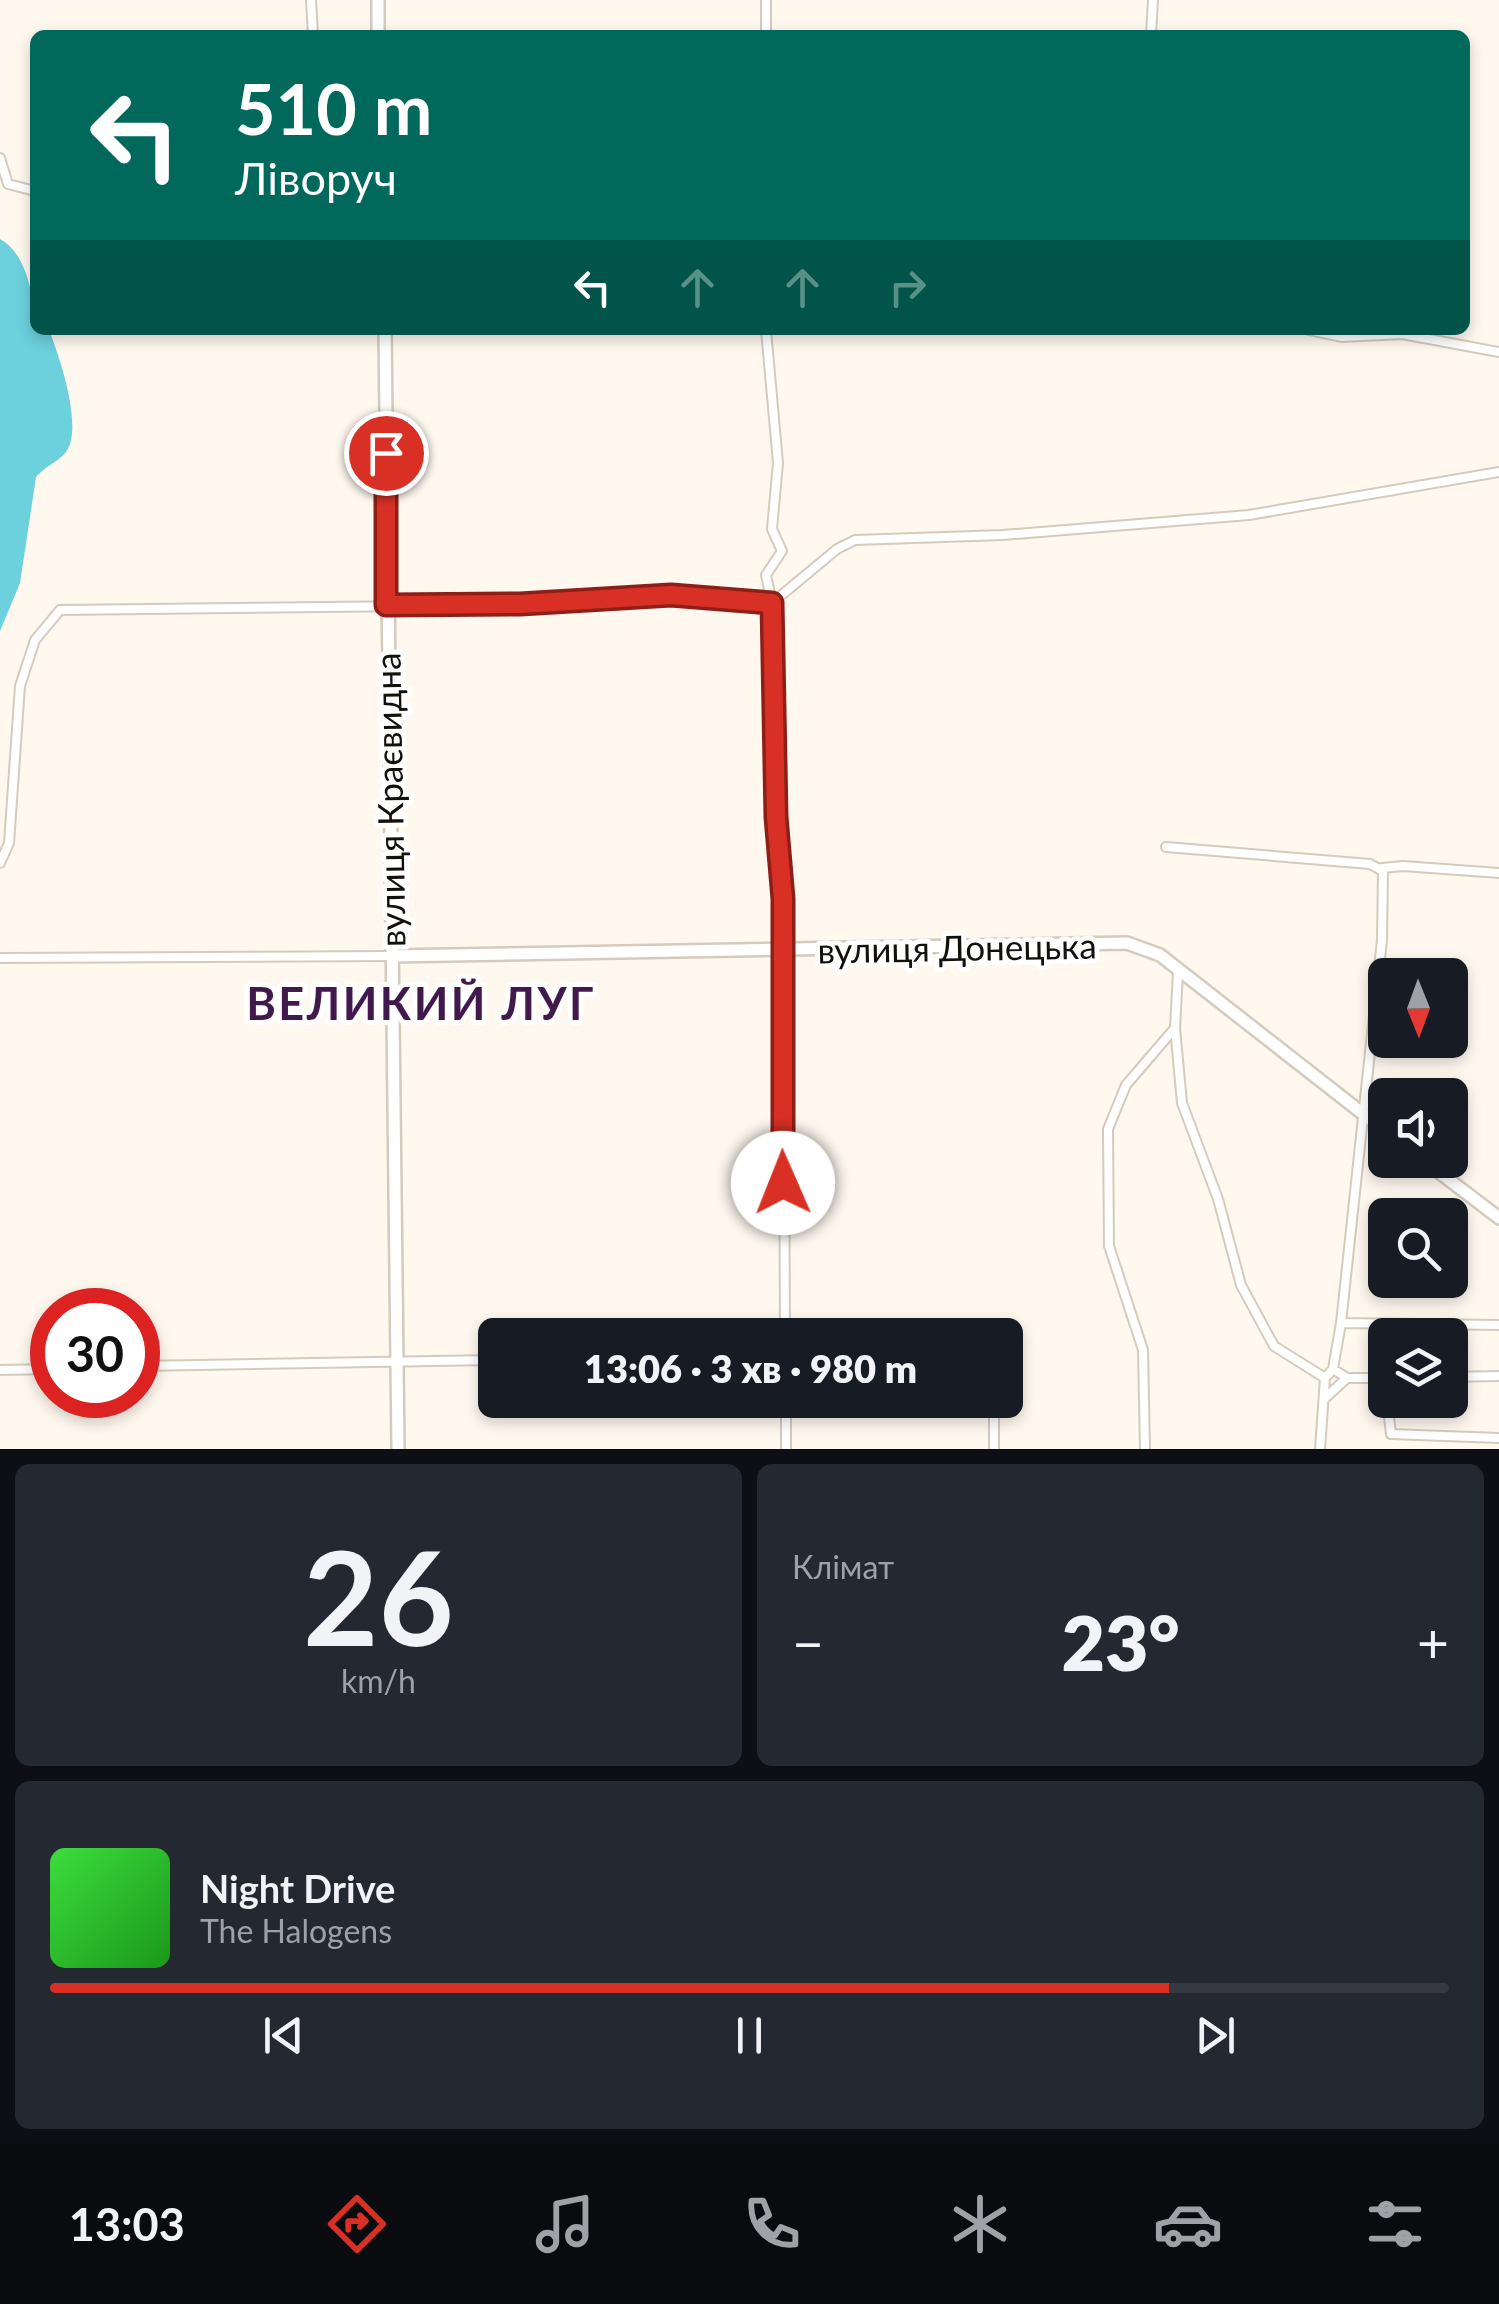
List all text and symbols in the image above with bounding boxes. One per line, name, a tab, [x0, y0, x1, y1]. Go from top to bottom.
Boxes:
text: 510 m	[235, 66, 432, 150]
icon: left	[70, 70, 200, 200]
text: Ліворуч	[235, 151, 397, 205]
icon: left	[565, 260, 620, 315]
icon: ahead	[670, 260, 725, 315]
icon: ahead	[775, 260, 830, 315]
icon: right	[880, 260, 935, 315]
pin	[344, 411, 429, 496]
icon: arrive	[359, 426, 414, 481]
street label: вулиця Краєвидна	[365, 652, 413, 948]
street label: вулиця Донецька	[817, 924, 1097, 970]
north arrow	[1368, 958, 1468, 1058]
map controls	[1368, 958, 1468, 1418]
district label: ВЕЛИКИЙ ЛУГ	[246, 976, 596, 1030]
button: sound	[1368, 1078, 1468, 1178]
position arrow	[731, 1131, 835, 1235]
button: search	[1368, 1198, 1468, 1298]
speed limit sign: 30	[30, 1288, 160, 1418]
button: layers	[1368, 1318, 1468, 1418]
text: 13:06 · 3 хв · 980 m	[584, 1345, 917, 1391]
text: 26	[303, 1518, 454, 1674]
text: Клімат	[792, 1547, 894, 1586]
text: 23°	[1061, 1597, 1180, 1687]
text: −	[792, 1609, 824, 1675]
text: +	[1417, 1609, 1449, 1675]
text: km/h	[341, 1661, 416, 1700]
text: Night Drive	[200, 1865, 395, 1911]
text: The Halogens	[200, 1911, 392, 1950]
icon: previous	[256, 2008, 311, 2063]
icon: pause	[722, 2008, 777, 2063]
icon: next	[1188, 2008, 1243, 2063]
icon: directions	[322, 2189, 392, 2259]
icon: music	[530, 2189, 600, 2259]
icon: phone	[737, 2189, 807, 2259]
icon: climate	[945, 2189, 1015, 2259]
icon: car	[1153, 2189, 1223, 2259]
icon: filters	[1360, 2189, 1430, 2259]
text: 13:03	[69, 2197, 185, 2251]

